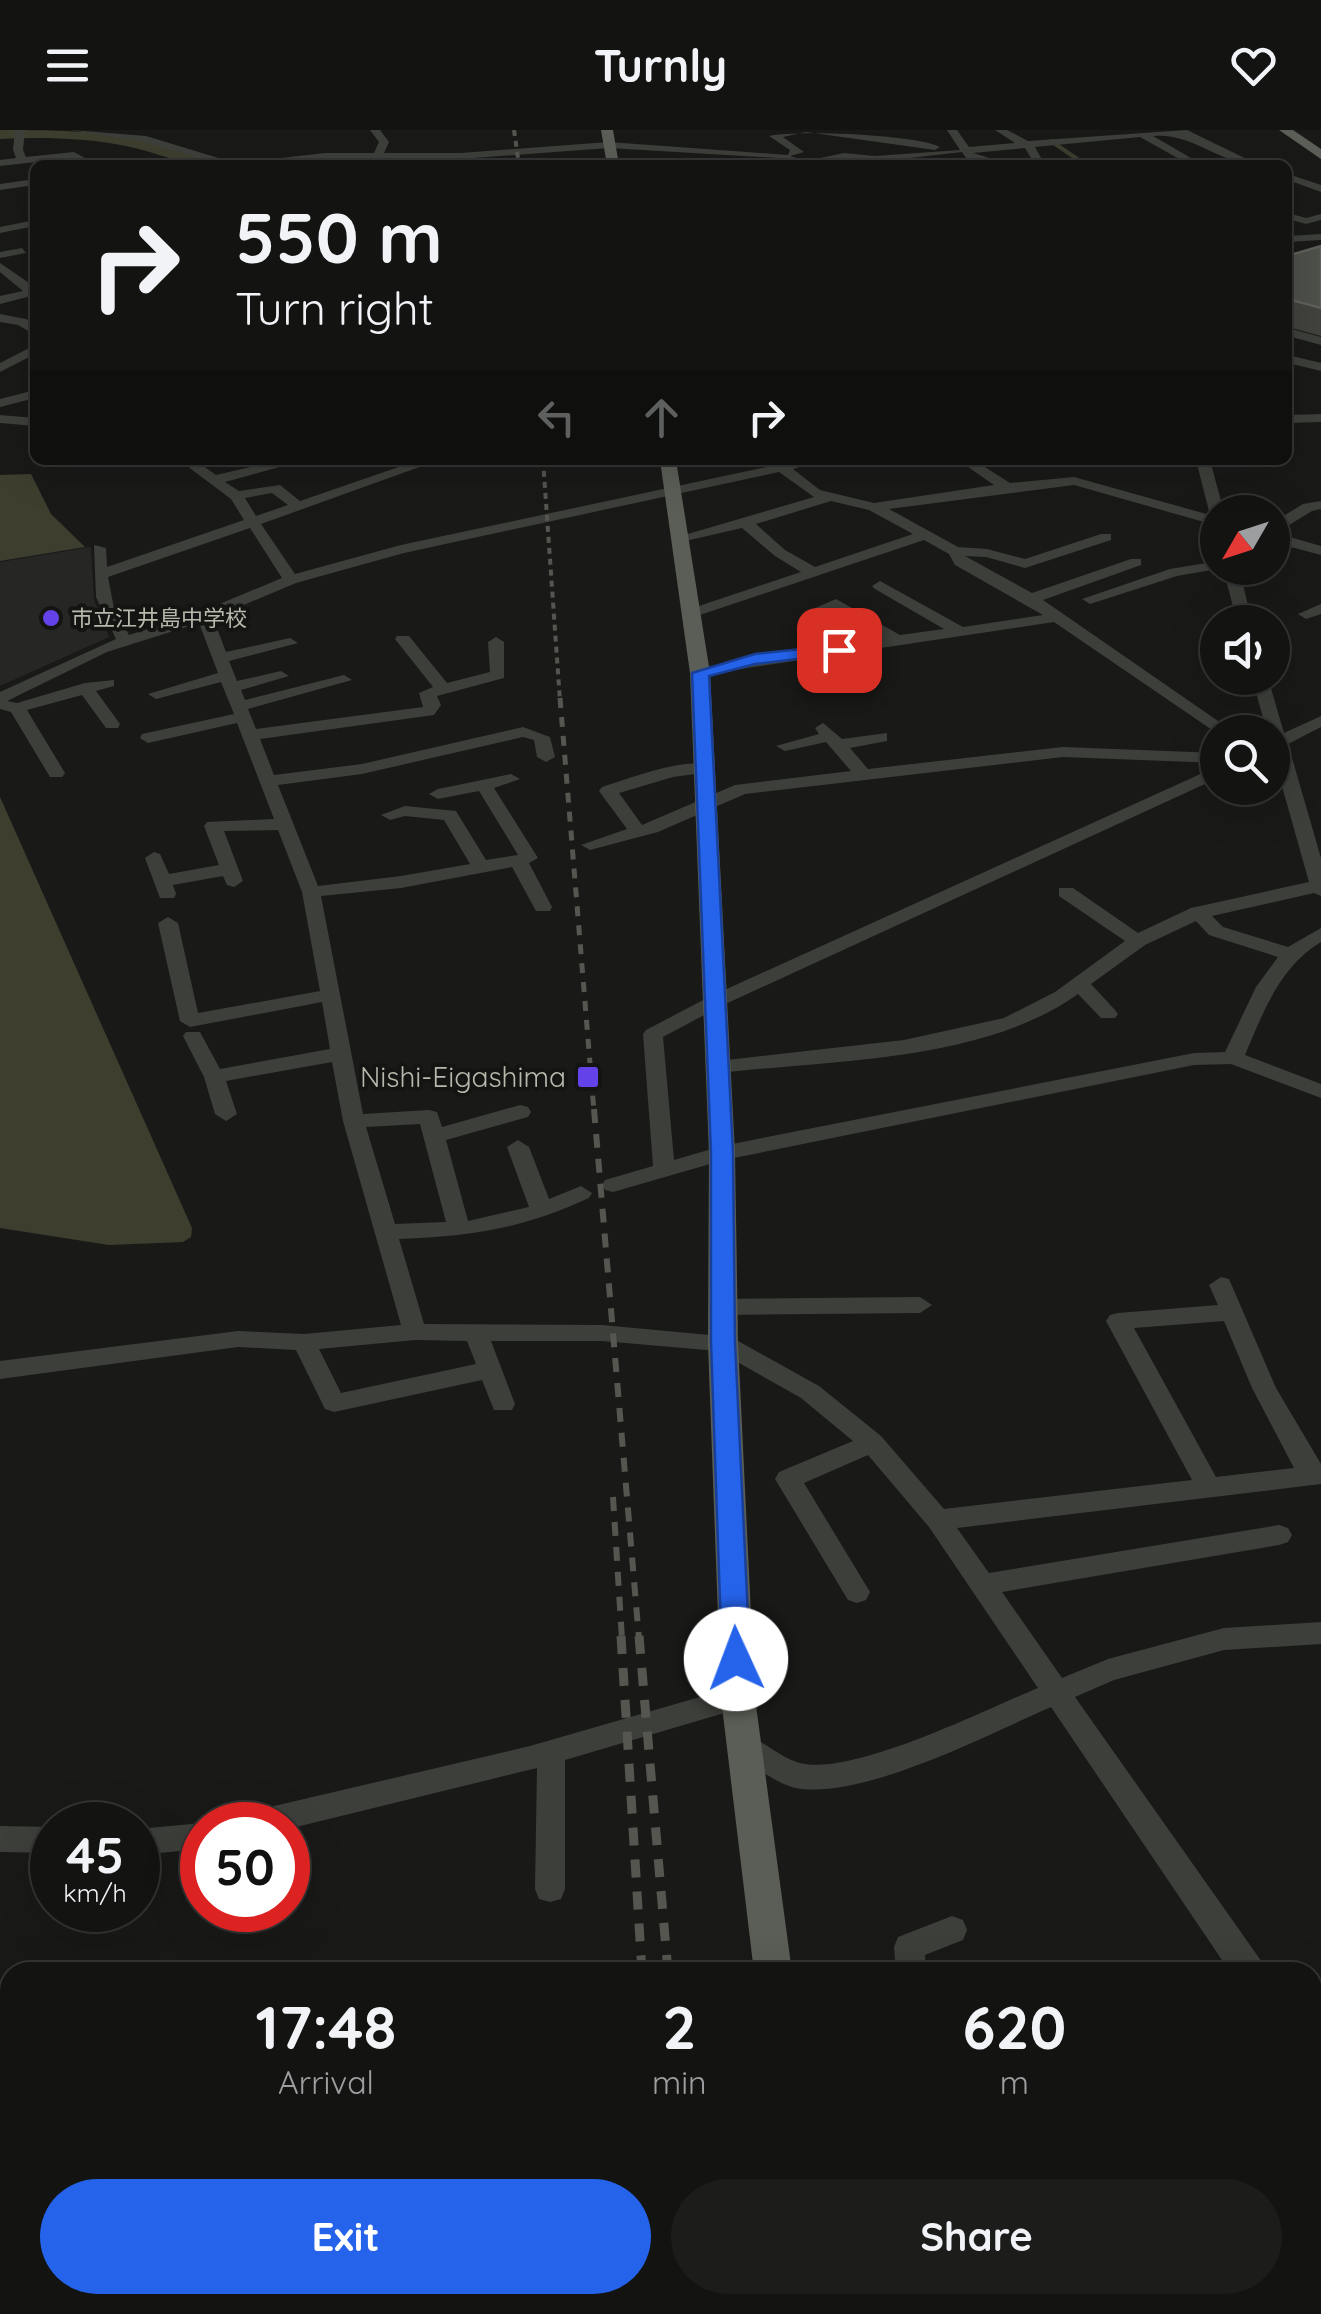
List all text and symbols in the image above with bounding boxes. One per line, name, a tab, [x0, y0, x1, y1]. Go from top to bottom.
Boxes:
text: Turnly	[594, 37, 727, 93]
icon: menu	[40, 38, 95, 93]
icon: heart	[1226, 38, 1281, 93]
text: 550 m	[235, 193, 443, 281]
icon: right	[70, 200, 200, 330]
text: Turn right	[235, 280, 434, 336]
icon: left	[529, 390, 584, 445]
icon: ahead	[634, 390, 689, 445]
icon: right	[739, 390, 794, 445]
north arrow	[1200, 495, 1290, 585]
map controls	[1200, 495, 1290, 805]
place label: 市立江井島中学校	[71, 604, 247, 632]
button: sound	[1200, 605, 1290, 695]
marker: 市立江井島中学校	[40, 607, 62, 629]
pin	[797, 608, 882, 693]
icon: arrive	[812, 623, 867, 678]
button: search	[1200, 715, 1290, 805]
place label: Nishi-Eigashima	[360, 1059, 566, 1094]
marker: Nishi-Eigashima	[575, 1064, 601, 1090]
position arrow	[684, 1607, 788, 1711]
speed limit sign: 50	[180, 1802, 310, 1932]
text: 45	[66, 1823, 124, 1886]
text: km/h	[63, 1877, 127, 1908]
text: 17:48	[256, 1989, 396, 2064]
text: 2	[662, 1989, 696, 2064]
text: 620	[962, 1989, 1066, 2064]
text: Arrival	[278, 2062, 374, 2102]
text: min	[652, 2062, 707, 2102]
text: m	[1000, 2062, 1029, 2102]
button: Exit	[40, 2179, 651, 2294]
button: Share	[671, 2179, 1282, 2294]

